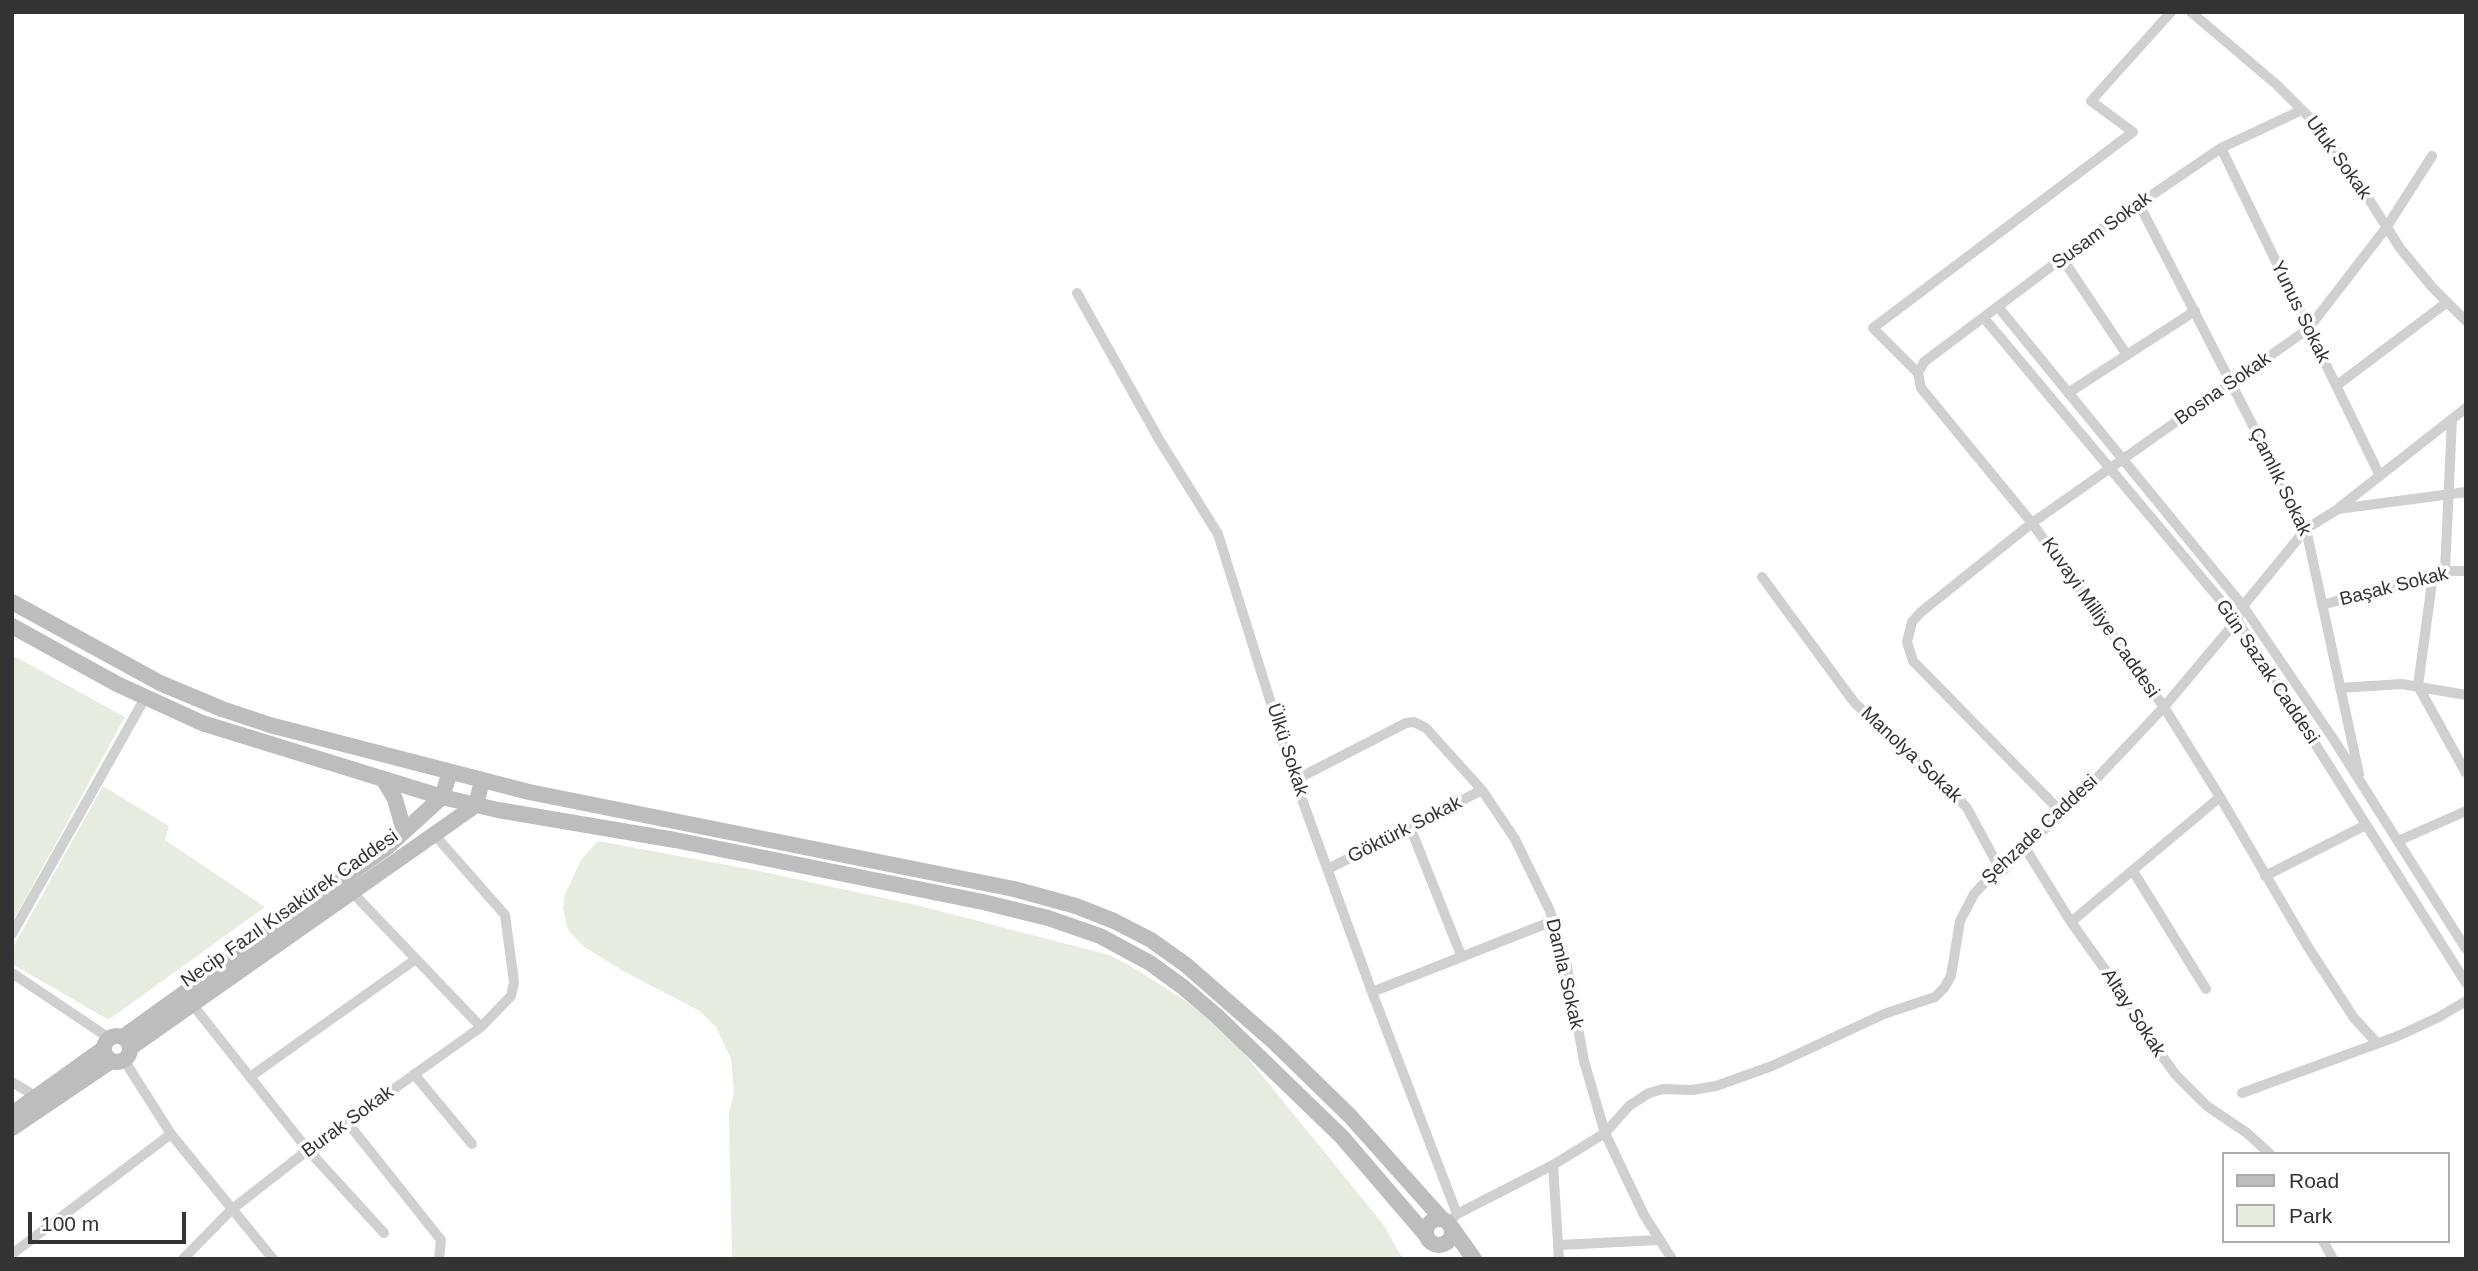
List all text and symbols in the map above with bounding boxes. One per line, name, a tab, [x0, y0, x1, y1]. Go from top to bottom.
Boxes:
street label: Ufuk Sokak	[2300, 112, 2376, 204]
street label: Susam Sokak	[2048, 187, 2156, 275]
street label: Yunus Sokak	[2265, 257, 2335, 367]
street label: Bosna Sokak	[2171, 348, 2275, 430]
street label: Çamlık Sokak	[2244, 424, 2316, 540]
street label: Kuvayi Milliye Caddesi	[2036, 534, 2164, 702]
street label: Başak Sokak	[2337, 563, 2451, 611]
street label: Gün Sazak Caddesi	[2210, 596, 2324, 748]
street label: Ülkü Sokak	[1261, 701, 1313, 799]
street label: Manolya Sokak	[1856, 702, 1966, 808]
street label: Şehzade Caddesi	[1977, 771, 2103, 889]
street label: Göktürk Sokak	[1344, 792, 1466, 868]
street label: Necip Fazıl Kısakürek Caddesi	[177, 825, 403, 993]
street label: Damla Sokak	[1540, 916, 1588, 1032]
street label: Altay Sokak	[2096, 965, 2170, 1061]
street label: Burak Sokak	[298, 1081, 398, 1163]
legend	[2222, 1152, 2450, 1243]
text: Road	[2289, 1169, 2339, 1192]
scale bar	[32, 1198, 189, 1242]
text: Park	[2289, 1204, 2332, 1227]
text: 100 m	[41, 1212, 99, 1235]

